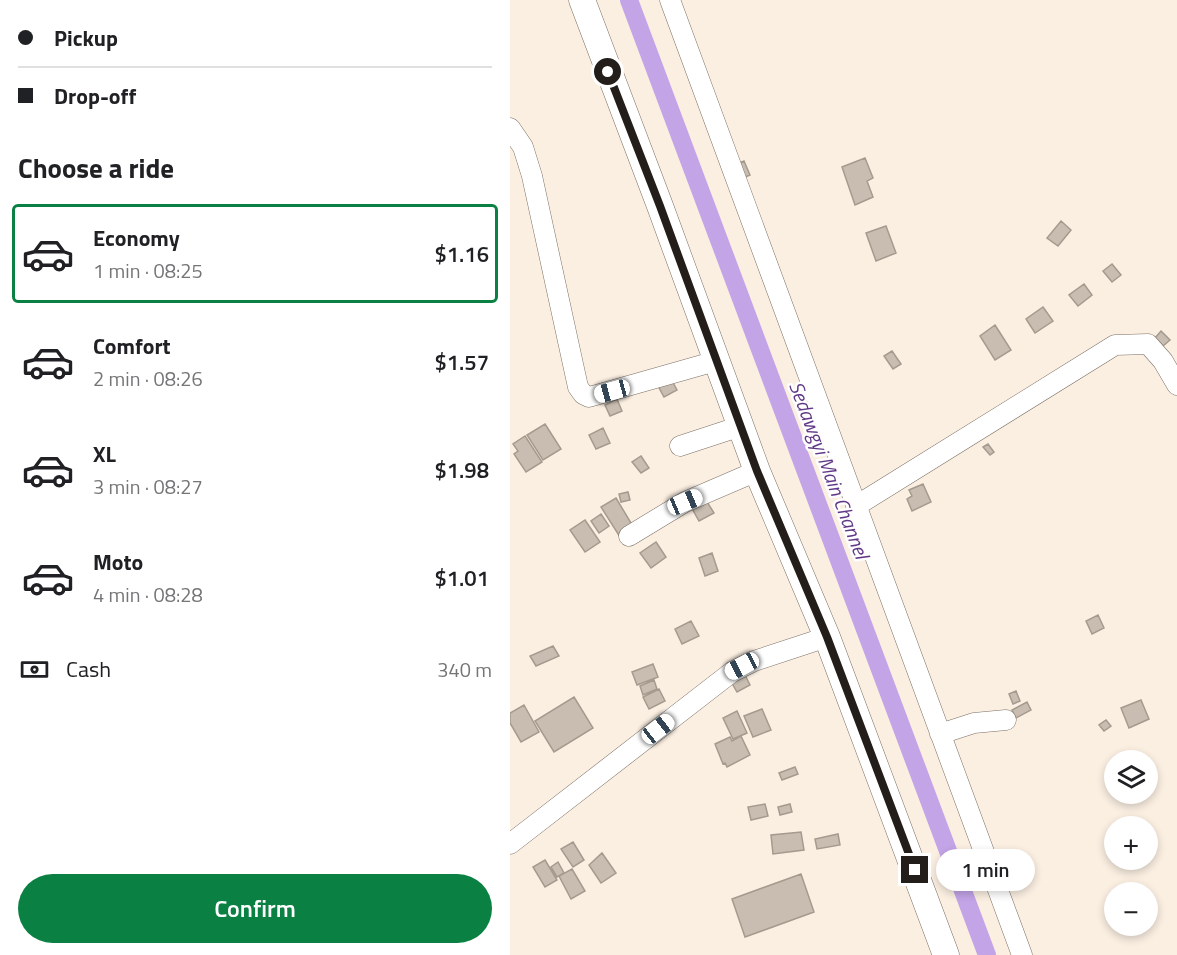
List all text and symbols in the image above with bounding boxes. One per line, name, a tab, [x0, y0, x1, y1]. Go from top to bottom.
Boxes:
text: Pickup	[54, 21, 118, 55]
route start	[594, 58, 621, 85]
text: Drop-off	[54, 79, 136, 113]
text: Choose a ride	[18, 147, 174, 188]
text: Economy	[93, 221, 180, 255]
icon: car	[21, 227, 75, 281]
text: $1.16	[434, 237, 489, 271]
text: 1 min · 08:25	[93, 255, 203, 286]
text: Comfort	[93, 329, 171, 363]
icon: car	[21, 335, 75, 389]
text: $1.57	[434, 345, 489, 379]
text: 2 min · 08:26	[93, 363, 203, 394]
water label: Sedawgyi Main Channel	[781, 376, 879, 566]
car	[592, 378, 632, 404]
text: XL	[93, 437, 116, 471]
icon: car	[21, 443, 75, 497]
text: $1.98	[434, 453, 489, 487]
text: 3 min · 08:27	[93, 471, 203, 502]
car	[665, 487, 705, 517]
text: Moto	[93, 545, 143, 579]
icon: car	[21, 551, 75, 605]
text: $1.01	[434, 561, 489, 595]
text: 4 min · 08:28	[93, 579, 203, 610]
car	[722, 650, 762, 682]
text: Cash	[66, 652, 111, 686]
icon: cash	[18, 653, 51, 686]
text: 340 m	[437, 654, 492, 685]
car	[638, 711, 678, 747]
map controls	[1104, 750, 1158, 936]
button: layers	[1104, 750, 1158, 804]
button: +	[1104, 816, 1158, 870]
callout: 1 min	[936, 849, 1035, 891]
text: 1 min	[961, 854, 1010, 885]
route end	[901, 856, 928, 883]
button: Confirm	[18, 874, 492, 943]
button: −	[1104, 882, 1158, 936]

